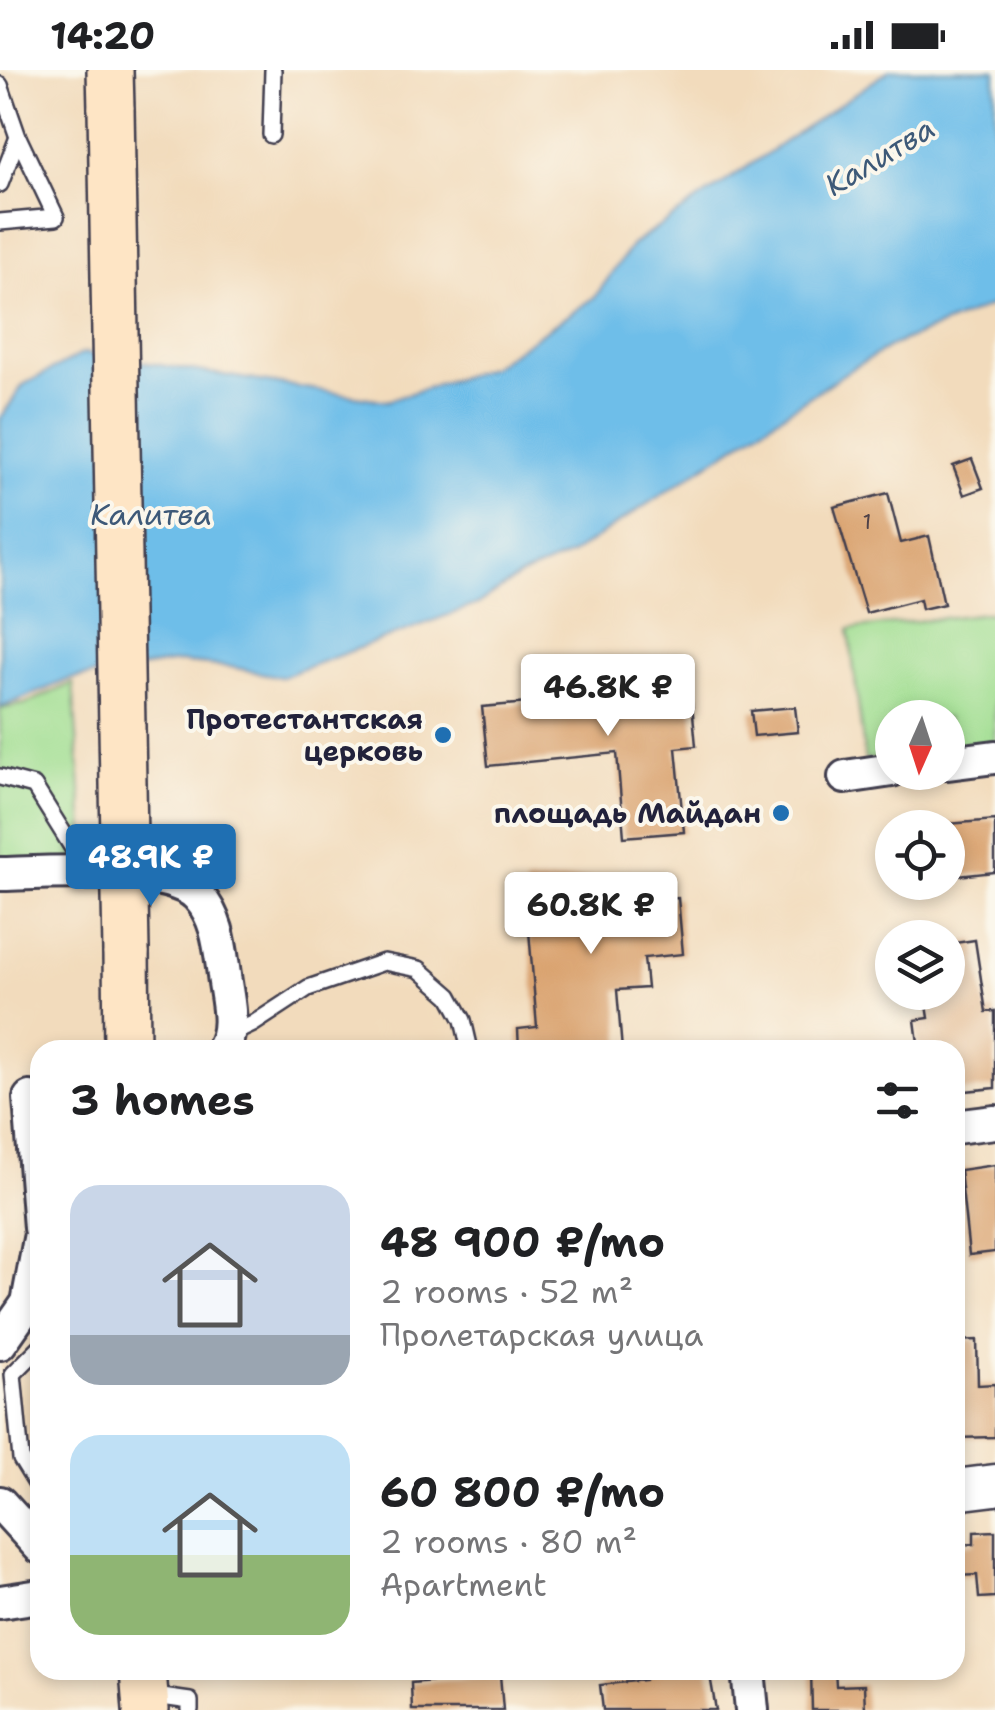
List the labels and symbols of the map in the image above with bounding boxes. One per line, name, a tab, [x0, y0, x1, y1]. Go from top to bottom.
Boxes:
water label: Калитва	[817, 108, 942, 205]
water label: Калитва	[90, 494, 212, 535]
house number: 1	[862, 507, 872, 536]
pin: 46.8K ₽	[516, 654, 700, 739]
place label: Протестантская церковь	[186, 700, 423, 770]
north arrow	[875, 700, 965, 790]
marker: Протестантская церковь	[432, 724, 454, 746]
place label: площадь Майдан	[494, 794, 761, 832]
marker: площадь Майдан	[770, 802, 792, 824]
pin: 48.9K ₽	[59, 824, 243, 909]
pin: 60.8K ₽	[499, 872, 683, 957]

